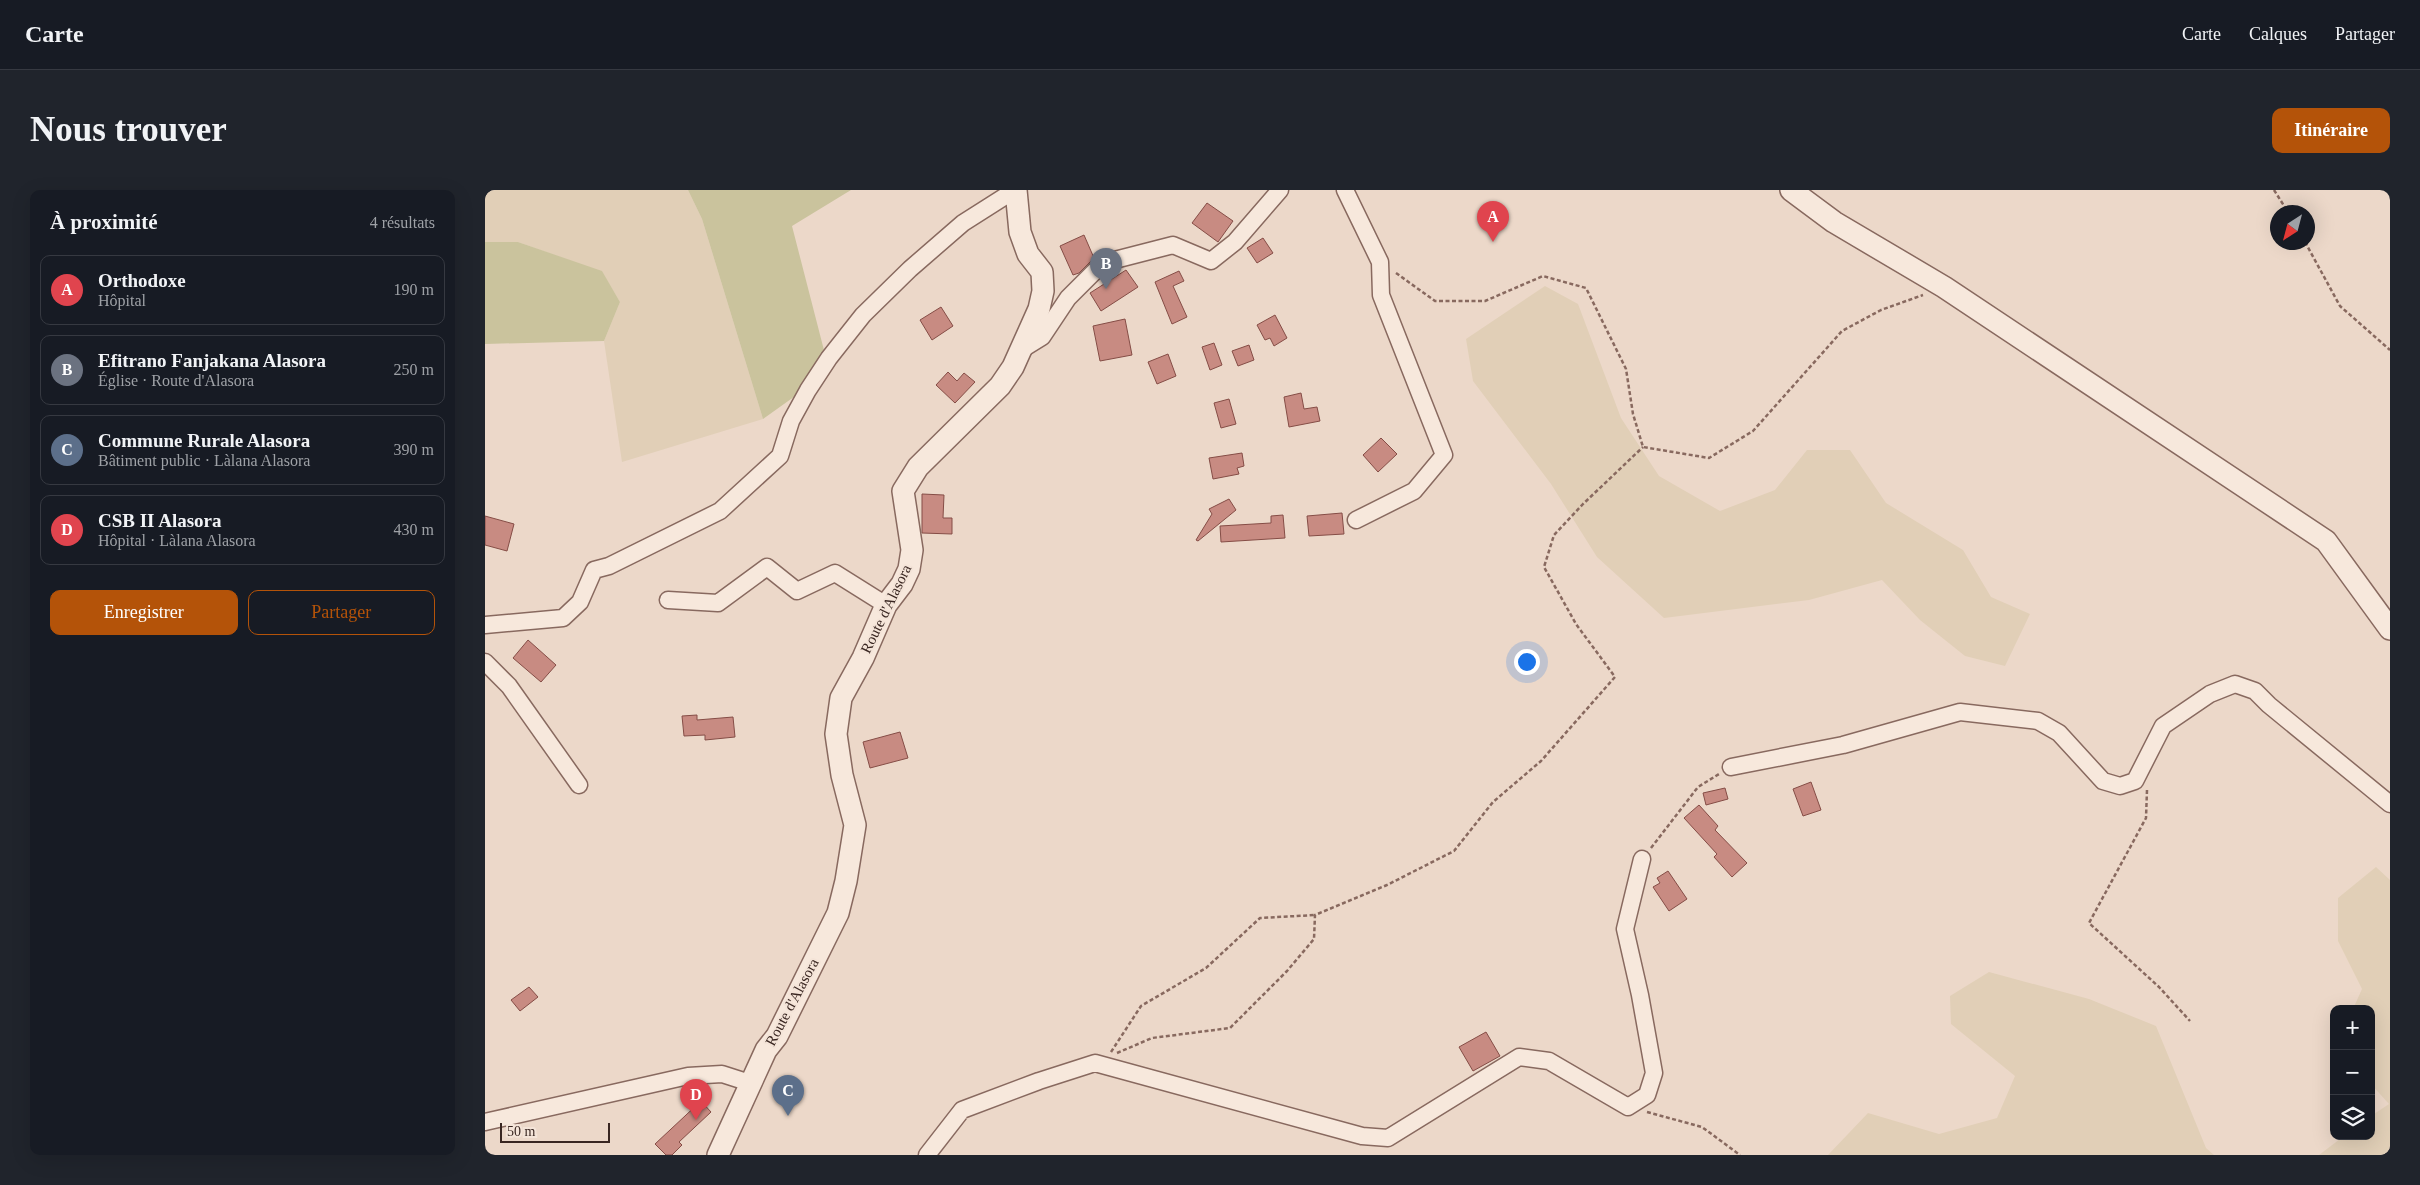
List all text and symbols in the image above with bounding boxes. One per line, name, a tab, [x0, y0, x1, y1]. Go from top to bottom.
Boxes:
text: Carte	[25, 21, 84, 47]
text: Carte	[2182, 24, 2221, 44]
text: Calques	[2249, 24, 2307, 44]
text: Partager	[2335, 24, 2395, 44]
button: Itinéraire	[2272, 108, 2390, 153]
text: Nous trouver	[30, 110, 227, 149]
pin: A	[1477, 201, 1509, 242]
north arrow	[2270, 205, 2315, 250]
text: À proximité	[50, 210, 158, 234]
text: 4 résultats	[370, 214, 435, 231]
pin: B	[1090, 248, 1122, 289]
text: Orthodoxe	[98, 270, 186, 291]
text: A	[61, 281, 73, 298]
text: 190 m	[394, 281, 434, 298]
text: Hôpital	[98, 292, 146, 309]
text: Efitrano Fanjakana Alasora	[98, 350, 326, 371]
text: B	[62, 361, 72, 378]
text: 250 m	[394, 361, 434, 378]
text: Église · Route d'Alasora	[98, 372, 254, 389]
text: Commune Rurale Alasora	[98, 430, 310, 451]
text: C	[61, 441, 73, 458]
text: 390 m	[394, 441, 434, 458]
text: Bâtiment public · Làlana Alasora	[98, 452, 310, 469]
text: CSB II Alasora	[98, 510, 222, 531]
text: D	[61, 521, 73, 538]
text: 430 m	[394, 521, 434, 538]
text: Hôpital · Làlana Alasora	[98, 532, 256, 549]
street label: Route d'Alasora	[858, 562, 914, 656]
button: Enregistrer	[50, 590, 238, 635]
button: Partager	[248, 590, 435, 635]
your location	[1514, 649, 1540, 675]
street label: Route d'Alasora	[762, 955, 822, 1048]
map controls	[2330, 1005, 2375, 1140]
button: +	[2330, 1005, 2375, 1050]
button: −	[2330, 1050, 2375, 1095]
pin: C	[772, 1075, 804, 1116]
pin: D	[680, 1079, 712, 1120]
button: layers	[2330, 1095, 2375, 1140]
scale bar	[500, 1120, 610, 1143]
text: 50 m	[507, 1124, 535, 1139]

